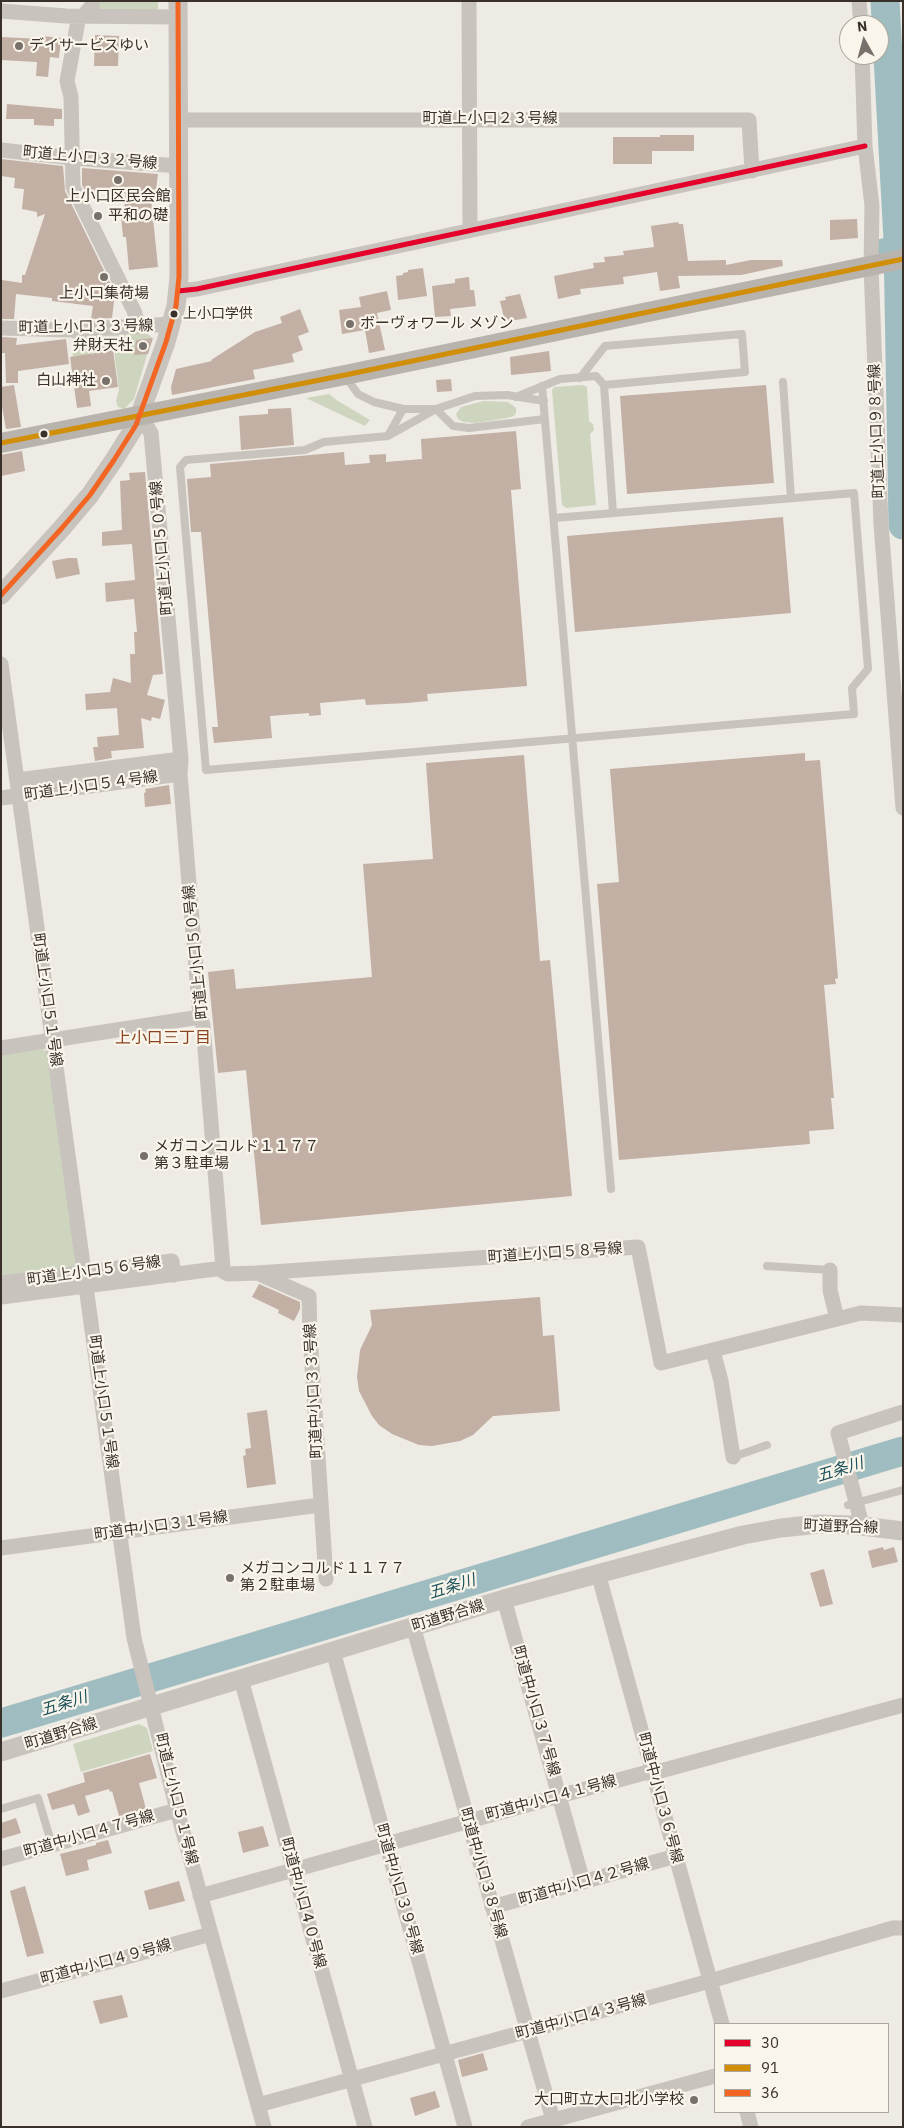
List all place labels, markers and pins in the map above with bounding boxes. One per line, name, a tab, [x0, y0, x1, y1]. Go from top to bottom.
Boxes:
place label: デイサービスゆい	[29, 37, 149, 55]
marker: デイサービスゆい	[13, 40, 25, 52]
marker: 上小口区民会館	[112, 174, 124, 186]
place label: 上小口区民会館	[66, 188, 170, 206]
place label: 平和の礎	[108, 207, 168, 225]
marker: 平和の礎	[92, 210, 104, 222]
marker: 上小口集荷場	[98, 271, 110, 283]
place label: 上小口集荷場	[59, 285, 149, 303]
place label: 上小口学供	[183, 306, 253, 322]
marker: 上小口学供	[169, 309, 179, 319]
place label: ボーヴォワール メゾン	[360, 315, 514, 333]
marker: ボーヴォワール メゾン	[344, 318, 356, 330]
place label: 弁財天社	[73, 337, 133, 355]
marker: 弁財天社	[137, 340, 149, 352]
place label: 白山神社	[36, 372, 96, 390]
marker: 白山神社	[100, 375, 112, 387]
unlabelled marker	[39, 429, 49, 439]
place label: メガコンコルド１１７７ 第３駐車場	[154, 1138, 319, 1173]
marker: メガコンコルド１１７７ 第３駐車場	[138, 1150, 150, 1162]
place label: メガコンコルド１１７７ 第２駐車場	[240, 1560, 405, 1595]
marker: メガコンコルド１１７７ 第２駐車場	[224, 1572, 236, 1584]
place label: 大口町立大口北小学校	[534, 2091, 684, 2109]
marker: 大口町立大口北小学校	[688, 2094, 700, 2106]

